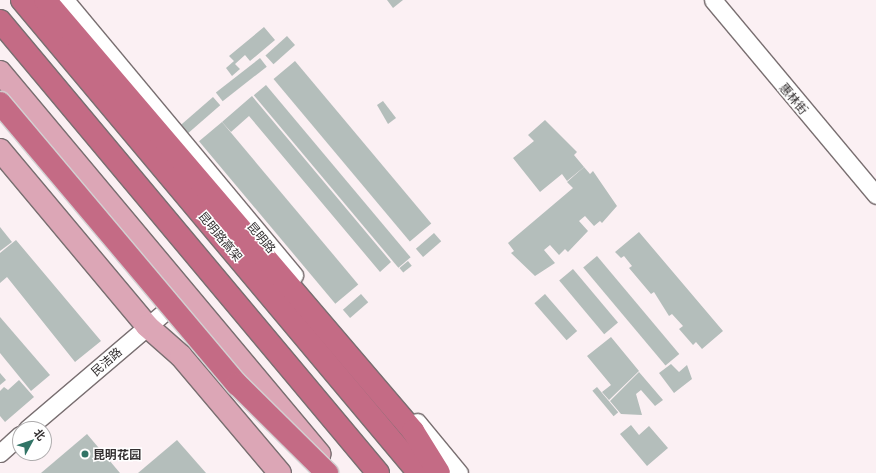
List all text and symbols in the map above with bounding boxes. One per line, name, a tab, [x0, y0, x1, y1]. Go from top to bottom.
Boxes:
street label: 惠林街	[777, 80, 811, 116]
street label: 昆明路高架	[196, 208, 246, 264]
street label: 昆明路	[245, 219, 279, 255]
street label: 民洁路	[88, 344, 124, 378]
north arrow	[12, 421, 52, 461]
text: 北	[31, 425, 50, 443]
place label: 昆明花园	[93, 447, 141, 461]
marker: 昆明花园	[80, 449, 90, 459]

